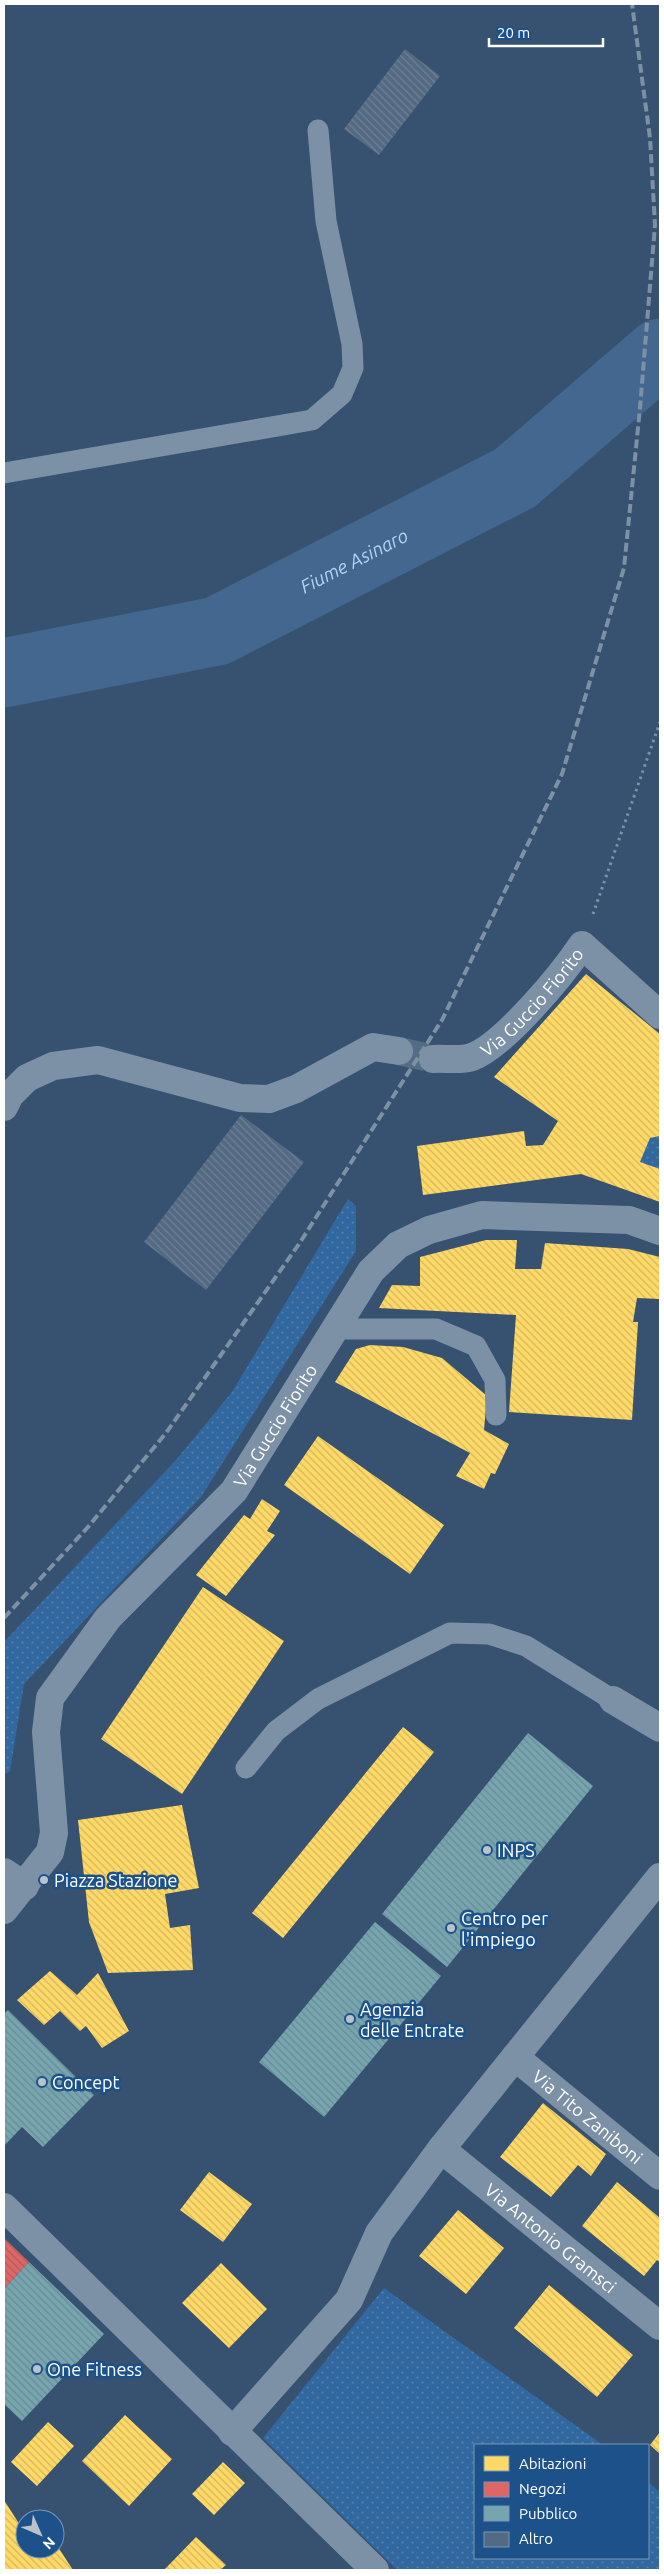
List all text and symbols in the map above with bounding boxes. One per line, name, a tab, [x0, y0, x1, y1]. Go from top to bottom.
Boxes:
scale bar	[489, 15, 603, 47]
text: 20 m	[497, 24, 530, 41]
water label: Fiume Asinaro	[296, 524, 411, 597]
street label: Via Guccio Fiorito	[476, 944, 587, 1060]
street label: Via Guccio Fiorito	[229, 1360, 321, 1490]
place label: INPS	[497, 1840, 535, 1860]
marker: INPS	[481, 1844, 493, 1856]
place label: Piazza Stazione	[54, 1870, 177, 1890]
marker: Piazza Stazione	[38, 1874, 50, 1886]
place label: Centro per l'impiego	[461, 1908, 548, 1949]
marker: Centro per l'impiego	[445, 1922, 457, 1934]
place label: Agenzia delle Entrate	[360, 1999, 464, 2040]
marker: Agenzia delle Entrate	[344, 2013, 356, 2025]
street label: Via Tito Zaniboni	[529, 2066, 647, 2168]
place label: Concept	[52, 2072, 120, 2092]
marker: Concept	[36, 2076, 48, 2088]
street label: Via Antonio Gramsci	[481, 2179, 620, 2297]
place label: One Fitness	[47, 2359, 142, 2379]
marker: One Fitness	[31, 2363, 43, 2375]
legend	[474, 2444, 649, 2559]
text: Abitazioni	[519, 2455, 586, 2472]
text: Negozi	[519, 2480, 566, 2497]
text: Pubblico	[519, 2505, 577, 2522]
north arrow	[15, 2509, 65, 2559]
text: Altro	[519, 2530, 553, 2547]
text: N	[40, 2534, 59, 2553]

